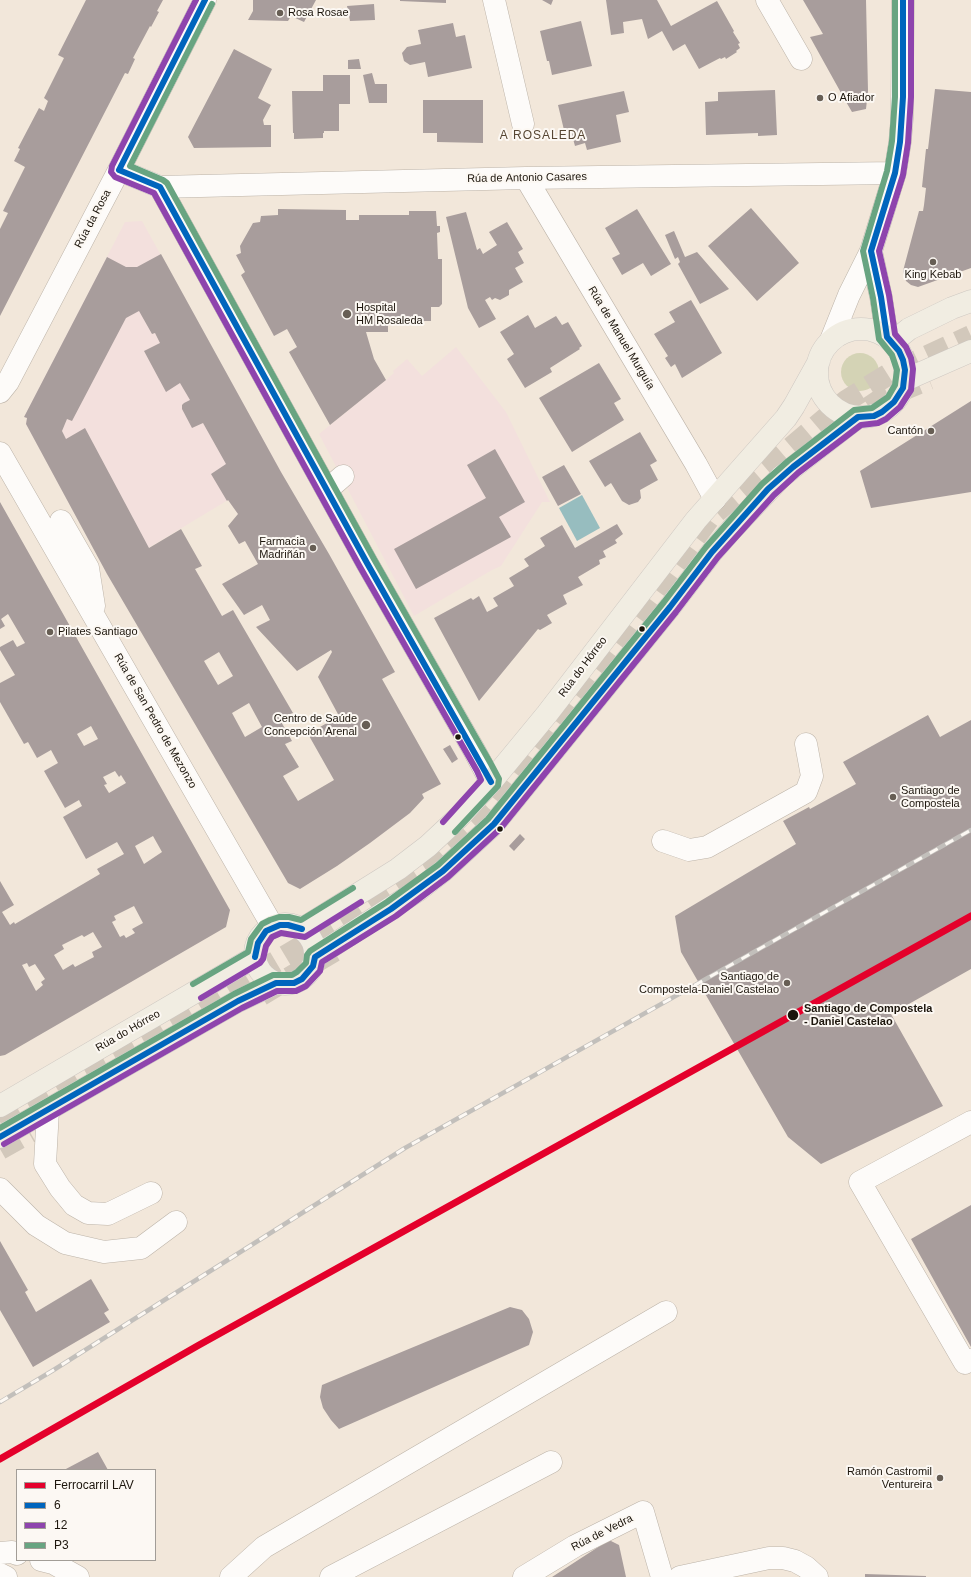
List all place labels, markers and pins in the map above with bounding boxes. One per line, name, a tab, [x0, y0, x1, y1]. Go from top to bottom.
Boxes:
place label: Rosa Rosae	[288, 6, 349, 20]
marker: Rosa Rosae	[275, 8, 285, 18]
place label: O Afiador	[828, 91, 874, 105]
marker: O Afiador	[815, 93, 825, 103]
marker: King Kebab	[928, 257, 938, 267]
place label: King Kebab	[905, 268, 961, 282]
place label: Hospital HM Rosaleda	[356, 301, 423, 327]
marker: Hospital HM Rosaleda	[341, 308, 353, 320]
place label: Cantón	[888, 424, 923, 438]
marker: Cantón	[926, 426, 936, 436]
place label: Farmacia Madriñán	[259, 535, 305, 561]
marker: Farmacia Madriñán	[308, 543, 318, 553]
unlabelled marker	[637, 624, 647, 634]
place label: Pilates Santiago	[58, 625, 137, 639]
marker: Pilates Santiago	[45, 627, 55, 637]
place label: Centro de Saúde Concepción Arenal	[264, 712, 357, 738]
marker: Centro de Saúde Concepción Arenal	[360, 719, 372, 731]
unlabelled marker	[453, 732, 463, 742]
place label: Santiago de Compostela	[901, 784, 960, 810]
marker: Santiago de Compostela	[888, 792, 898, 802]
unlabelled marker	[495, 824, 505, 834]
place label: Santiago de Compostela-Daniel Castelao	[639, 970, 779, 996]
marker: Santiago de Compostela-Daniel Castelao	[782, 978, 792, 988]
place label: Santiago de Compostela - Daniel Castelao	[804, 1002, 932, 1028]
marker: Santiago de Compostela - Daniel Castelao	[786, 1008, 800, 1022]
place label: Ramón Castromil Ventureira	[847, 1465, 932, 1491]
marker: Ramón Castromil Ventureira	[935, 1473, 945, 1483]

